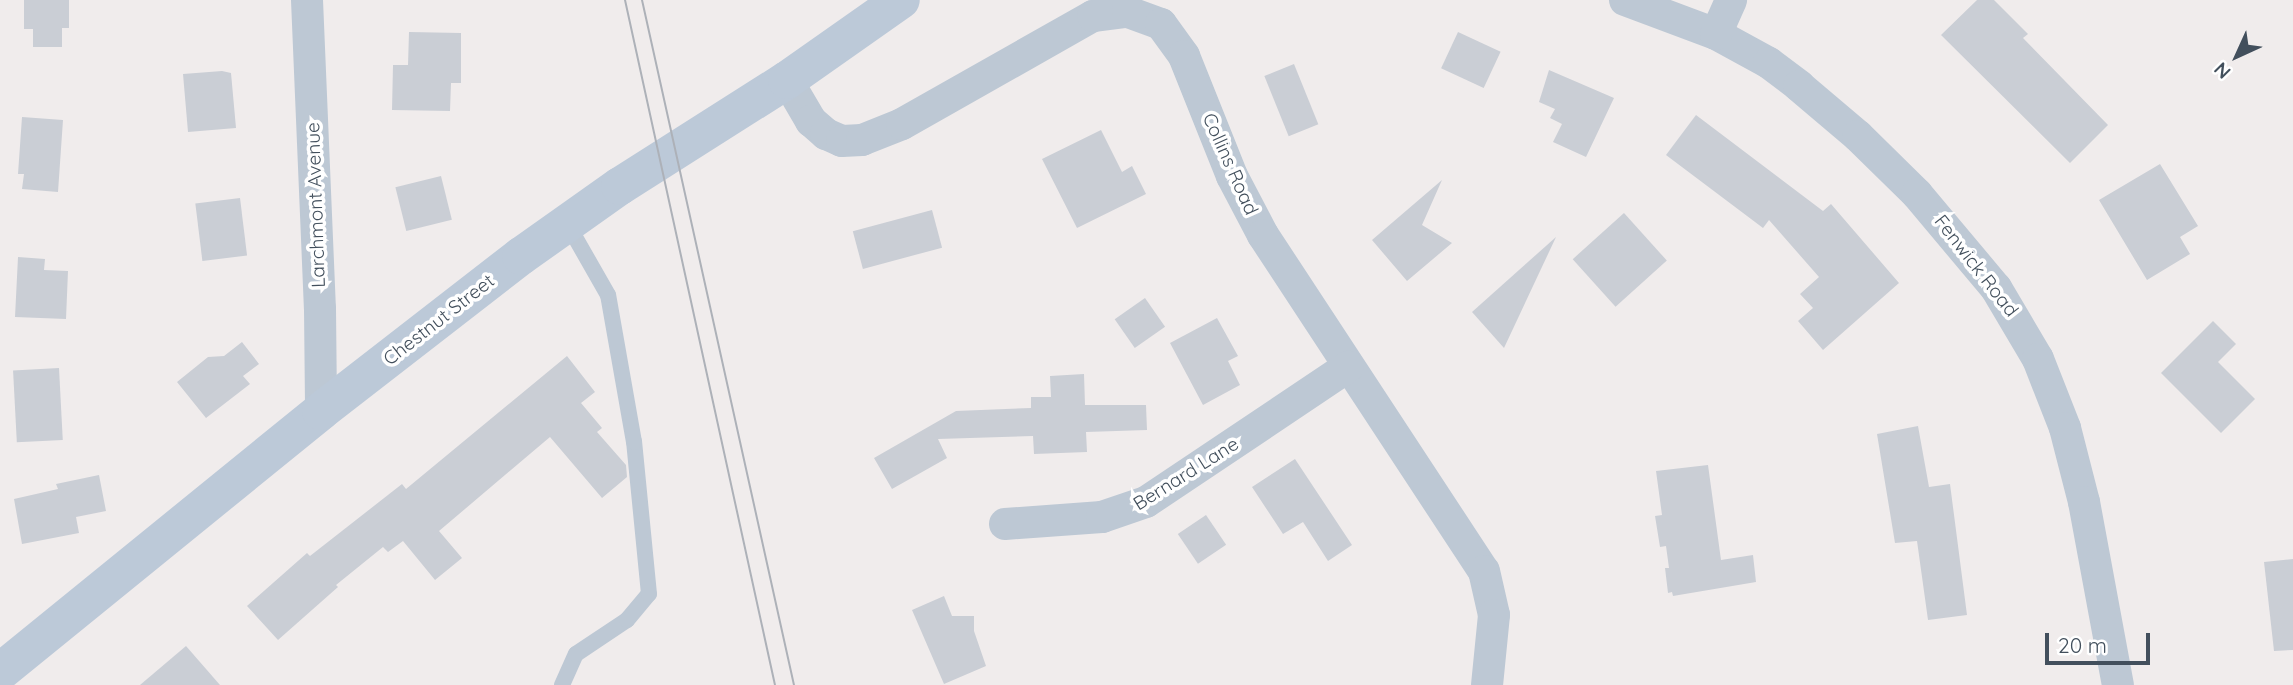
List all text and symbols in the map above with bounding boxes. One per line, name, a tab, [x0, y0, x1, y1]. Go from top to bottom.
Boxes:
north arrow	[2202, 21, 2272, 91]
text: N	[2209, 57, 2236, 84]
street label: Collins Road	[1197, 110, 1263, 218]
street label: Larchmont Avenue	[302, 122, 330, 288]
street label: Fenwick Road	[1929, 211, 2023, 321]
street label: Chestnut Street	[379, 270, 499, 370]
street label: Bernard Lane	[1129, 433, 1243, 515]
scale bar	[2048, 618, 2153, 662]
text: 20 m	[2058, 632, 2107, 658]

